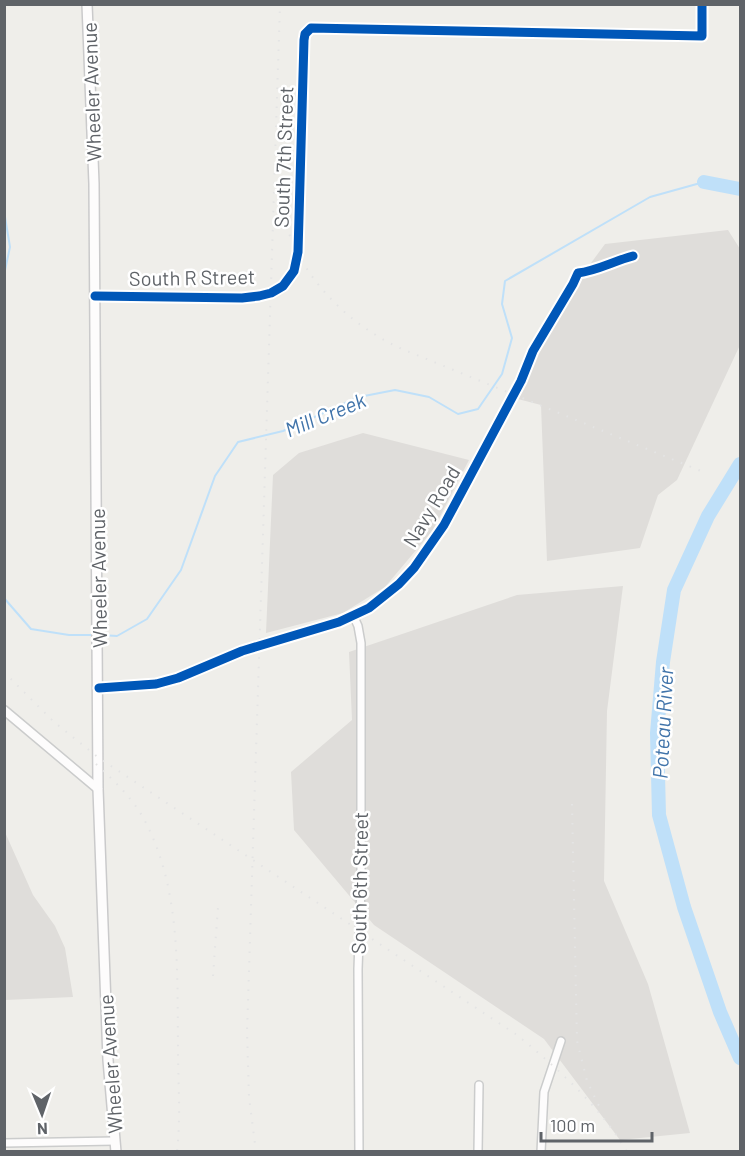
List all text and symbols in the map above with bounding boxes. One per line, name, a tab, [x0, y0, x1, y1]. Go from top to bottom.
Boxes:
street label: Wheeler Avenue	[77, 22, 105, 162]
street label: South 7th Street	[269, 86, 297, 228]
street label: South R Street	[129, 264, 255, 290]
water label: Mill Creek	[281, 386, 370, 441]
street label: Navy Road	[397, 461, 465, 551]
street label: Wheeler Avenue	[85, 508, 111, 648]
water label: Poteau River	[647, 666, 677, 780]
street label: South 6th Street	[346, 812, 372, 954]
street label: Wheeler Avenue	[93, 994, 127, 1134]
north arrow	[12, 1084, 72, 1144]
scale bar	[541, 1105, 652, 1143]
text: 100 m	[550, 1114, 595, 1136]
text: N	[37, 1120, 48, 1139]

